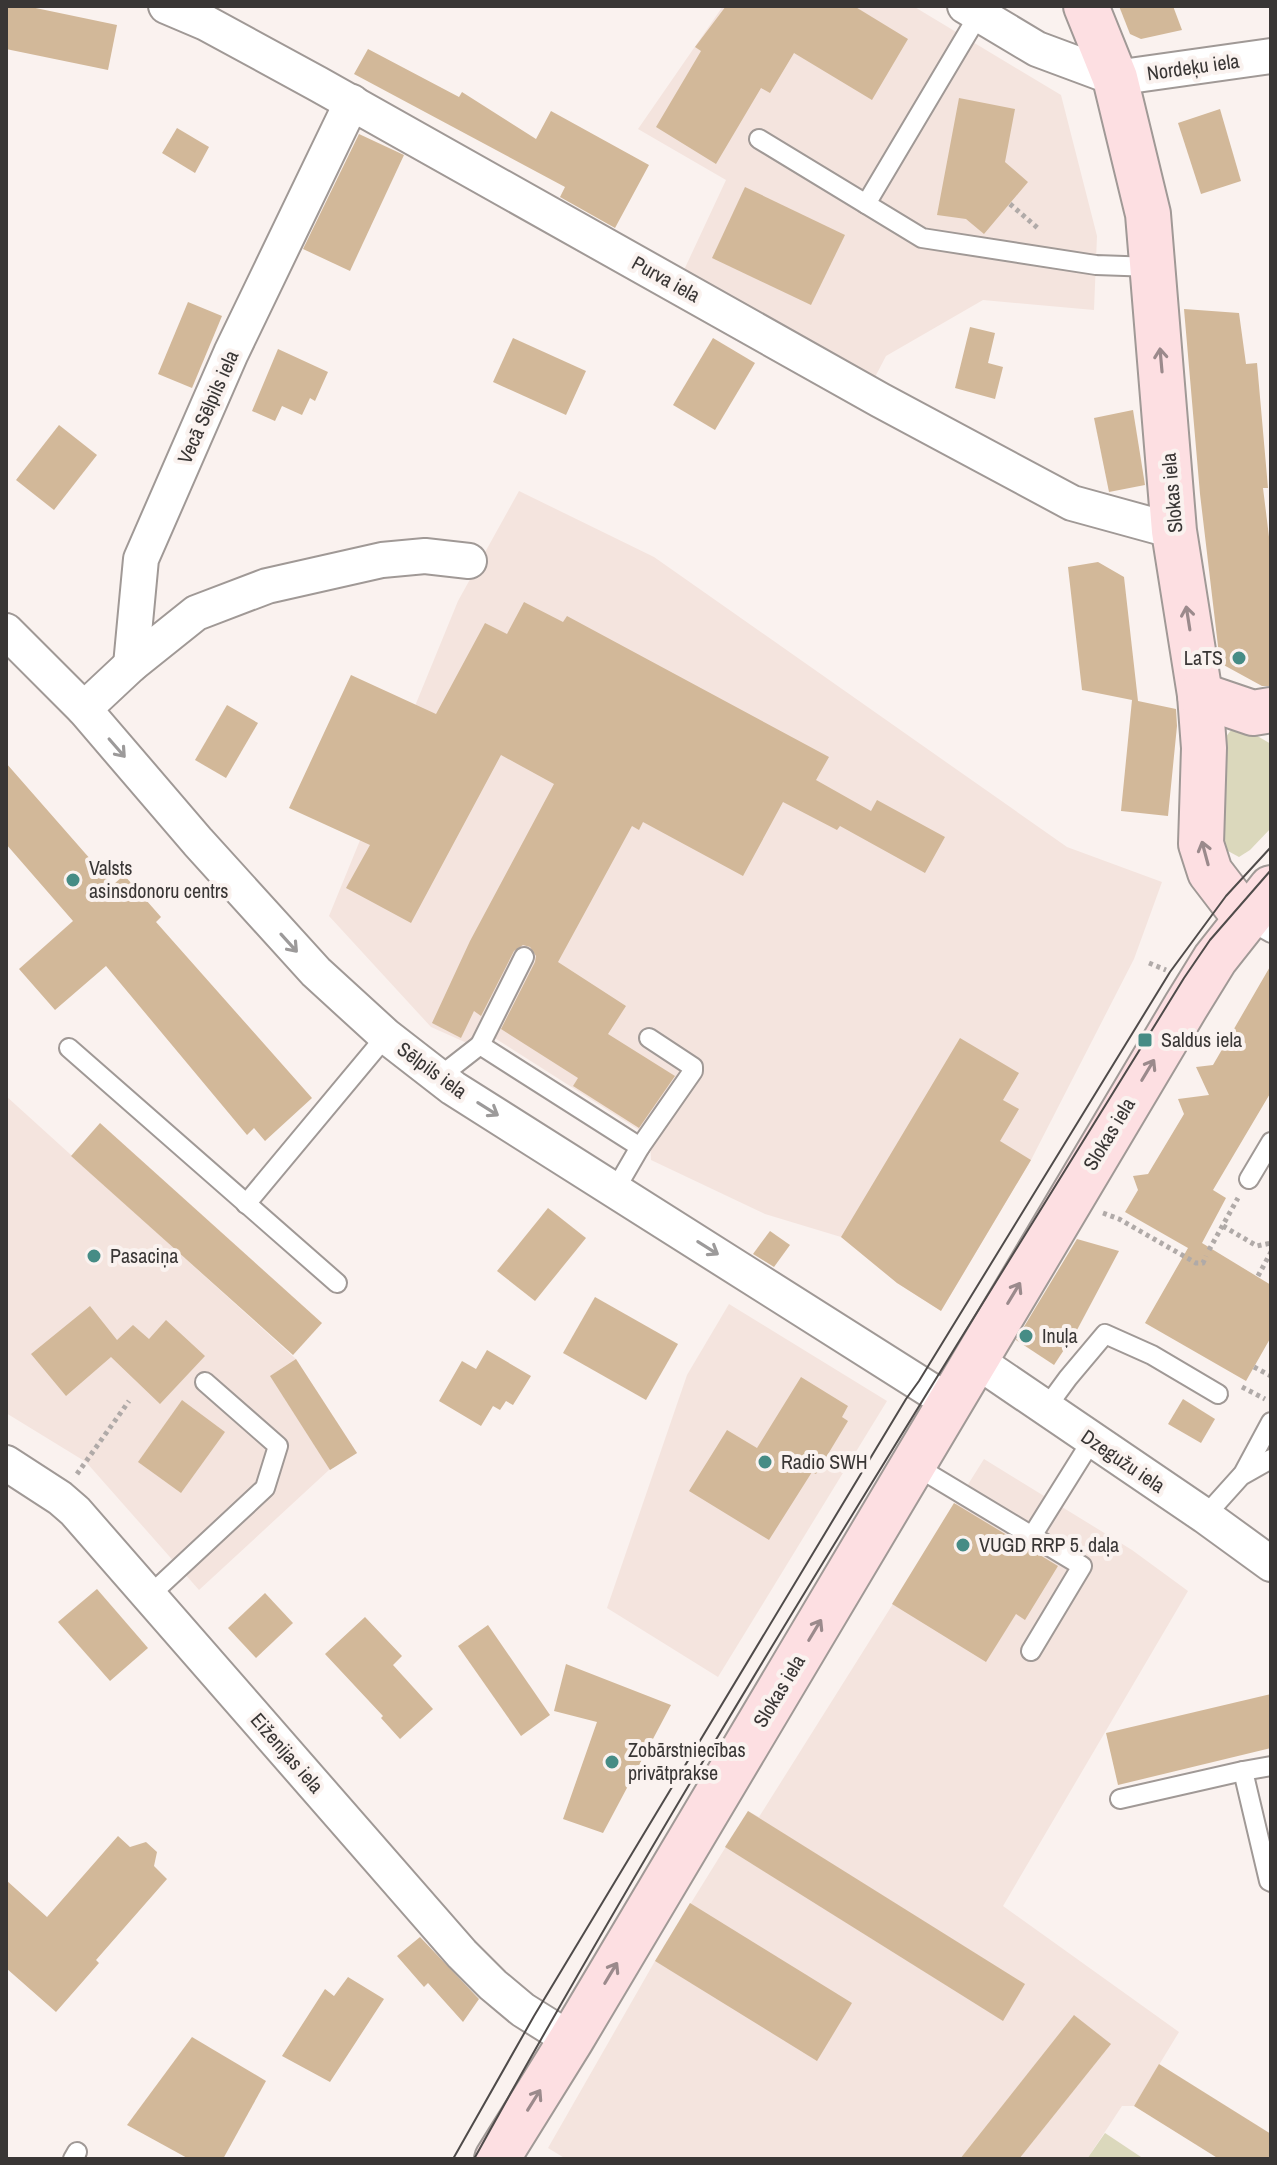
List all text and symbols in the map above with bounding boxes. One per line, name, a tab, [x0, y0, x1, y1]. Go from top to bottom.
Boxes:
street label: Nordeķu iela	[1145, 47, 1241, 86]
street label: Purva iela	[627, 249, 705, 308]
street label: Vecā Sēlpils iela	[171, 346, 245, 468]
one-way arrow	[1153, 347, 1168, 373]
street label: Slokas iela	[1155, 452, 1188, 534]
one-way arrow	[1180, 606, 1195, 631]
place label: LaTS	[1184, 644, 1223, 671]
marker: LaTS	[1230, 649, 1248, 667]
one-way arrow	[108, 737, 126, 758]
one-way arrow	[1197, 841, 1212, 867]
place label: Valsts asinsdonoru centrs	[89, 854, 228, 904]
marker: Valsts asinsdonoru centrs	[64, 871, 82, 889]
one-way arrow	[280, 933, 299, 953]
place label: Saldus iela	[1161, 1026, 1242, 1053]
marker: Saldus iela	[1136, 1031, 1154, 1049]
street label: Sēlpils iela	[392, 1035, 473, 1104]
one-way arrow	[1140, 1059, 1156, 1082]
street label: Slokas iela	[1076, 1092, 1141, 1175]
one-way arrow	[476, 1102, 499, 1118]
one-way arrow	[696, 1240, 719, 1256]
place label: Pasaciņa	[110, 1242, 178, 1269]
marker: Pasaciņa	[85, 1247, 103, 1265]
one-way arrow	[1006, 1282, 1022, 1305]
place label: Inuļa	[1042, 1322, 1078, 1349]
marker: Inuļa	[1017, 1327, 1035, 1345]
street label: Dzegužu iela	[1076, 1423, 1171, 1499]
place label: Radio SWH	[781, 1448, 868, 1475]
marker: Radio SWH	[756, 1453, 774, 1471]
place label: VUGD RRP 5. daļa	[979, 1531, 1119, 1558]
marker: VUGD RRP 5. daļa	[954, 1536, 972, 1554]
one-way arrow	[808, 1619, 824, 1642]
street label: Slokas iela	[746, 1649, 811, 1732]
street label: Eiženijas iela	[245, 1707, 330, 1799]
place label: Zobārstniecības privātprakse	[628, 1736, 746, 1786]
marker: Zobārstniecības privātprakse	[603, 1753, 621, 1771]
one-way arrow	[603, 1962, 619, 1985]
one-way arrow	[526, 2089, 542, 2112]

